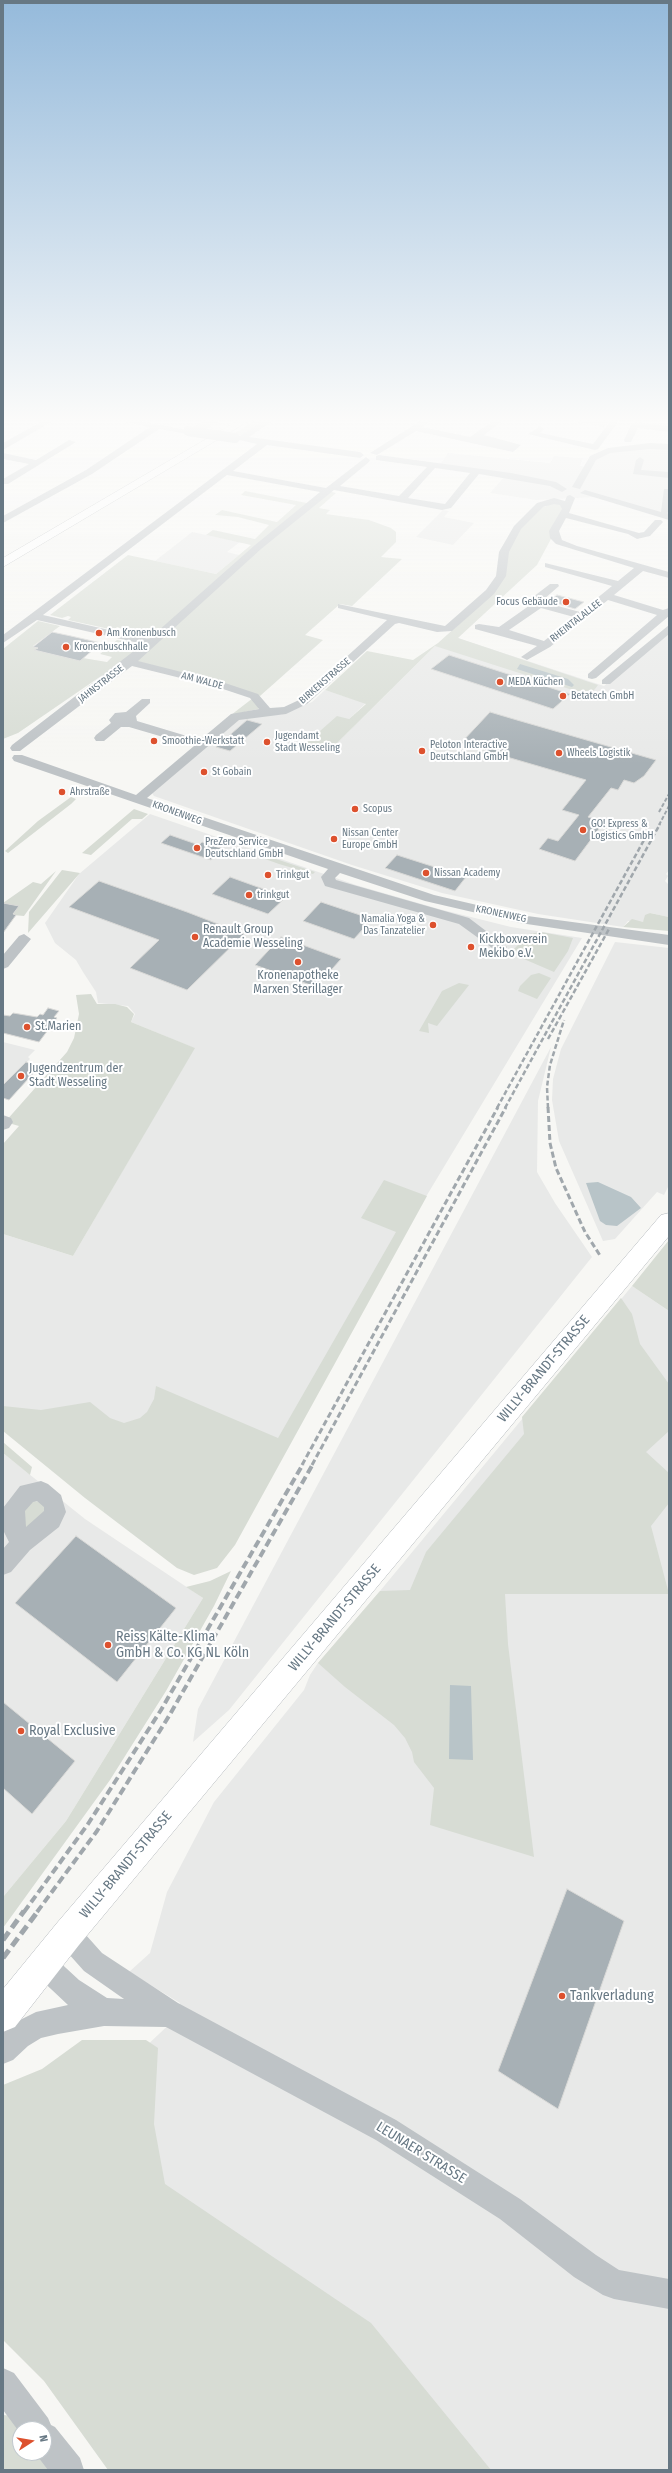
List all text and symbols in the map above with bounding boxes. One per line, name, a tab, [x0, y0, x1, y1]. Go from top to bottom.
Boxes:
place label: Focus Gebäude	[496, 596, 558, 608]
street label: RHEINTALALLEE	[548, 597, 604, 645]
marker: Focus Gebäude	[561, 597, 571, 607]
place label: Am Kronenbusch	[107, 627, 176, 639]
marker: Am Kronenbusch	[94, 628, 104, 638]
place label: Kronenbuschhalle	[74, 641, 148, 653]
marker: Kronenbuschhalle	[61, 642, 71, 652]
street label: BIRKENSTRASSE	[297, 655, 353, 707]
street label: JAHNSTRASSE	[76, 662, 126, 706]
street label: AM WALDE	[180, 670, 224, 692]
place label: MEDA Küchen	[508, 676, 563, 688]
marker: MEDA Küchen	[495, 677, 505, 687]
place label: Betatech GmbH	[571, 690, 634, 702]
marker: Betatech GmbH	[558, 691, 568, 701]
place label: Jugendamt Stadt Wesseling	[275, 730, 340, 754]
place label: Smoothie-Werkstatt	[162, 735, 244, 747]
marker: Smoothie-Werkstatt	[149, 736, 159, 746]
marker: Jugendamt Stadt Wesseling	[262, 737, 272, 747]
place label: Peloton Interactive Deutschland GmbH	[430, 739, 508, 762]
marker: Peloton Interactive Deutschland GmbH	[417, 746, 427, 756]
place label: Wheels Logistik	[567, 747, 630, 759]
marker: Wheels Logistik	[554, 748, 564, 758]
place label: St Gobain	[212, 766, 251, 778]
marker: St Gobain	[199, 767, 209, 777]
place label: Ahrstraße	[70, 786, 110, 798]
marker: Ahrstraße	[57, 787, 67, 797]
street label: KRONENWEG	[151, 799, 203, 827]
place label: Scopus	[363, 803, 392, 815]
marker: Scopus	[350, 804, 360, 814]
place label: GO! Express & Logistics GmbH	[591, 818, 653, 842]
marker: GO! Express & Logistics GmbH	[578, 825, 588, 835]
place label: Nissan Center Europe GmbH	[342, 827, 398, 850]
marker: Nissan Center Europe GmbH	[329, 834, 339, 844]
place label: PreZero Service Deutschland GmbH	[205, 836, 283, 860]
marker: PreZero Service Deutschland GmbH	[192, 843, 202, 853]
place label: Nissan Academy	[434, 867, 500, 879]
marker: Nissan Academy	[421, 868, 431, 878]
place label: Trinkgut	[276, 869, 309, 881]
marker: Trinkgut	[263, 870, 273, 880]
place label: trinkgut	[257, 889, 289, 901]
marker: trinkgut	[244, 890, 254, 900]
street label: KRONENWEG	[475, 903, 527, 925]
place label: Namalia Yoga & Das Tanzatelier	[361, 913, 425, 936]
marker: Namalia Yoga & Das Tanzatelier	[428, 920, 438, 930]
place label: Renault Group Academie Wesseling	[203, 923, 303, 951]
marker: Renault Group Academie Wesseling	[190, 932, 200, 942]
place label: Kickboxverein Mekibo e.V.	[479, 933, 547, 961]
marker: Kickboxverein Mekibo e.V.	[466, 942, 476, 952]
marker: Kronenapotheke Marxen Sterillager	[293, 957, 303, 967]
place label: Kronenapotheke Marxen Sterillager	[253, 969, 343, 997]
place label: St.Marien	[35, 1020, 81, 1034]
marker: St.Marien	[22, 1022, 32, 1032]
place label: Jugendzentrum der Stadt Wesseling	[29, 1062, 123, 1090]
marker: Jugendzentrum der Stadt Wesseling	[16, 1071, 26, 1081]
street label: WILLY-BRANDT-STRASSE	[494, 1312, 594, 1426]
street label: WILLY-BRANDT-STRASSE	[285, 1561, 385, 1675]
place label: Reiss Kälte-Klima GmbH & Co. KG NL Köln	[116, 1629, 249, 1662]
marker: Reiss Kälte-Klima GmbH & Co. KG NL Köln	[103, 1640, 113, 1650]
place label: Royal Exclusive	[29, 1723, 116, 1739]
marker: Royal Exclusive	[16, 1726, 26, 1736]
street label: WILLY-BRANDT-STRASSE	[76, 1808, 176, 1922]
place label: Tankverladung	[570, 1988, 654, 2004]
marker: Tankverladung	[557, 1991, 567, 2001]
street label: LEUNAER STRASSE	[373, 2119, 469, 2187]
north arrow	[12, 2421, 52, 2461]
text: N	[36, 2434, 50, 2443]

